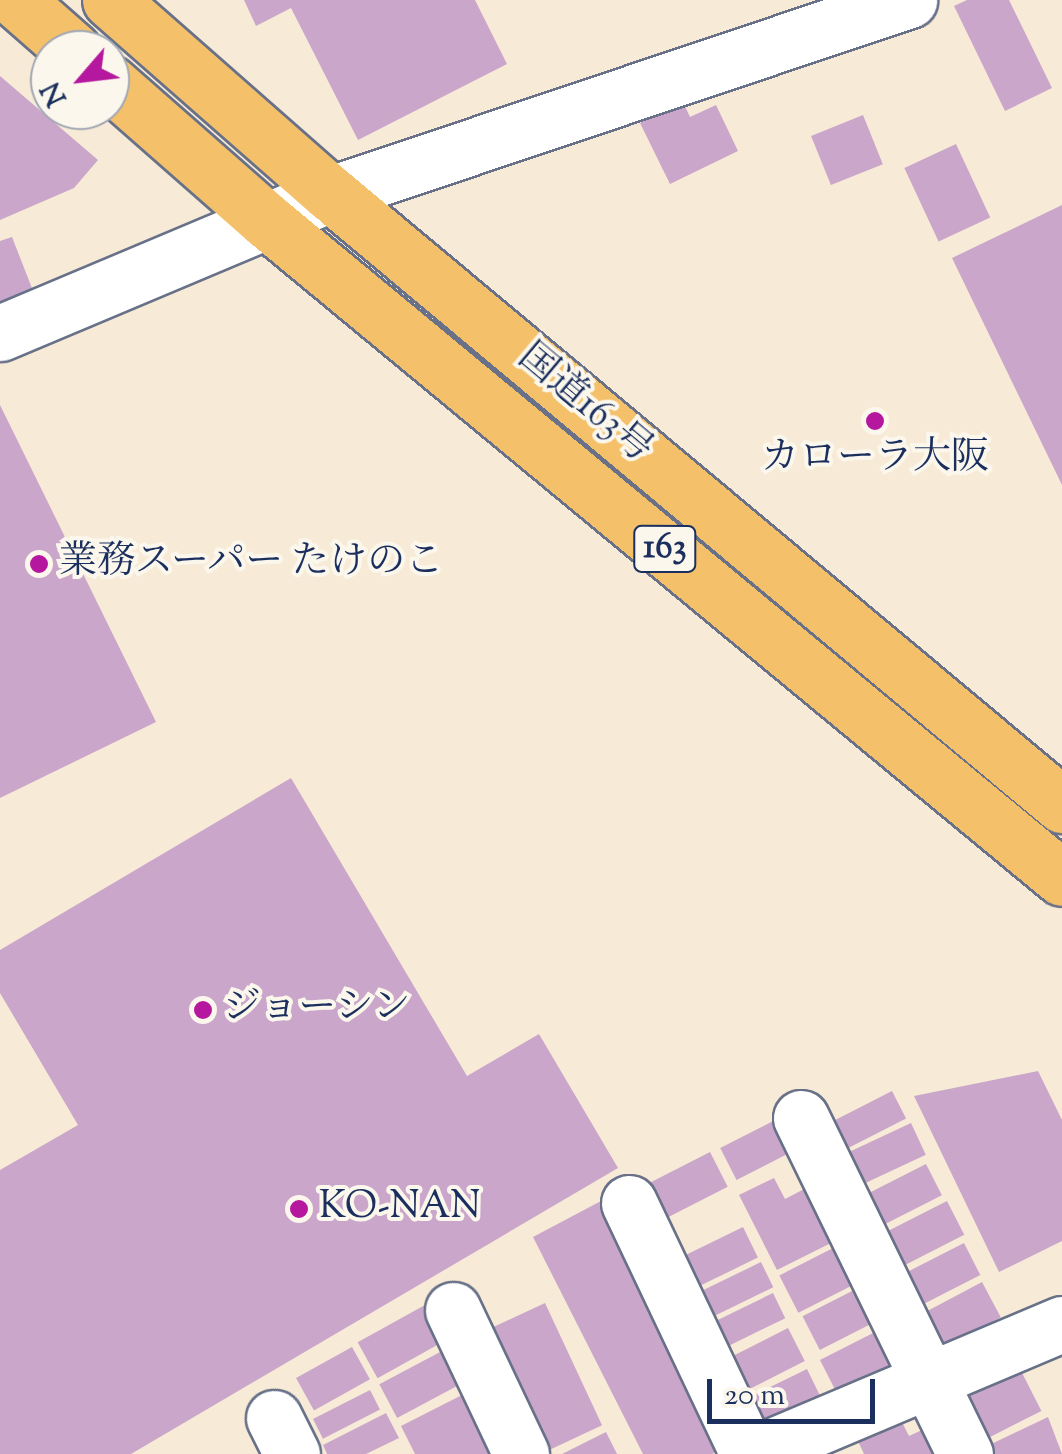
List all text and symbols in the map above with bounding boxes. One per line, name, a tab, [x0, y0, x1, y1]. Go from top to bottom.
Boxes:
north arrow	[30, 30, 130, 130]
text: N	[32, 74, 78, 112]
street label: 国道163号	[508, 336, 660, 474]
marker: カローラ大阪	[864, 410, 886, 432]
place label: カローラ大阪	[761, 437, 989, 483]
road number: 163	[632, 519, 698, 579]
place label: 業務スーパー たけのこ	[59, 541, 445, 587]
marker: 業務スーパー たけのこ	[28, 553, 50, 575]
place label: ジョーシン	[223, 987, 413, 1033]
marker: ジョーシン	[192, 999, 214, 1021]
place label: KO-NAN	[319, 1186, 481, 1232]
marker: KO-NAN	[288, 1198, 310, 1220]
scale bar	[712, 1359, 880, 1421]
text: 20 m	[724, 1375, 785, 1418]

